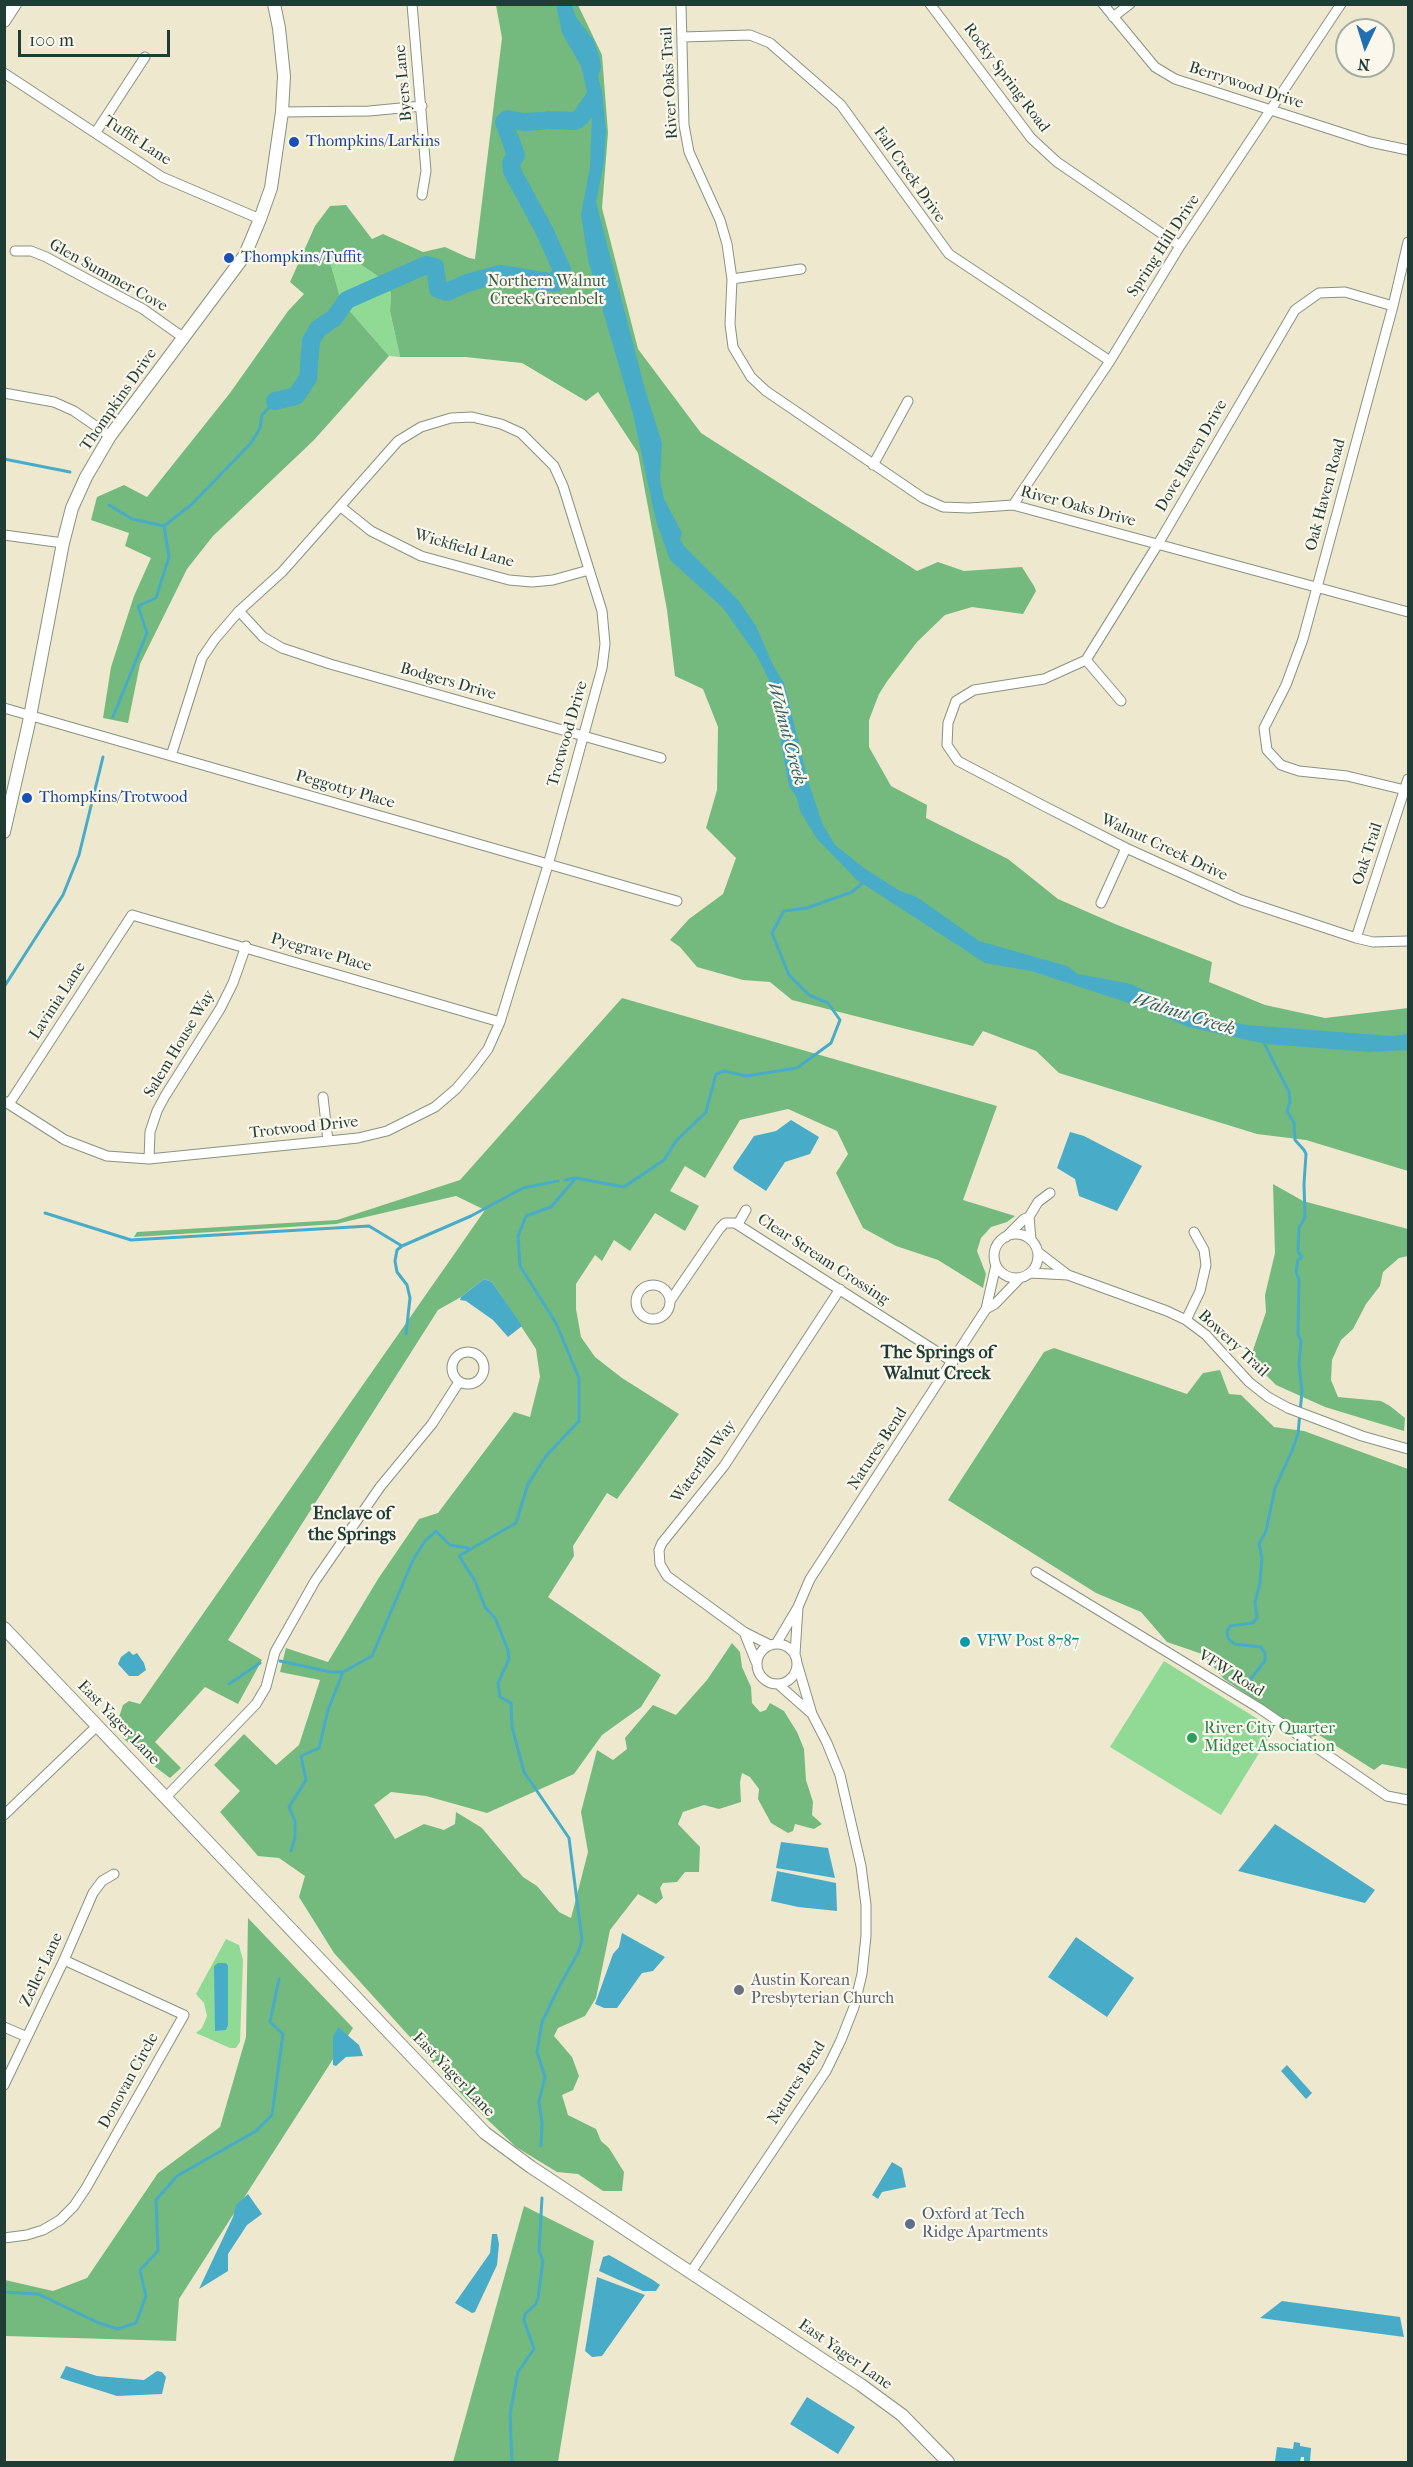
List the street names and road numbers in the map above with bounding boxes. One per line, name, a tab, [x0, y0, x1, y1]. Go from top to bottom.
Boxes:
street label: Rocky Spring Road	[959, 20, 1053, 136]
street label: River Oaks Trail	[657, 26, 683, 140]
street label: Byers Lane	[391, 44, 417, 122]
street label: Berrywood Drive	[1186, 58, 1306, 114]
street label: Tuffit Lane	[100, 112, 174, 170]
street label: Fall Creek Drive	[869, 124, 949, 226]
street label: Spring Hill Drive	[1124, 191, 1204, 301]
street label: Glen Summer Cove	[45, 236, 171, 316]
street label: Thompkins Drive	[77, 345, 161, 455]
street label: Dove Haven Drive	[1152, 397, 1232, 515]
street label: Oak Haven Road	[1302, 437, 1350, 553]
street label: River Oaks Drive	[1018, 482, 1138, 532]
street label: Wickfield Lane	[412, 526, 516, 572]
street label: Bodgers Drive	[398, 659, 498, 705]
street label: Trotwood Drive	[544, 679, 592, 789]
street label: Peggotty Place	[293, 767, 397, 813]
street label: Walnut Creek Drive	[1098, 810, 1230, 886]
street label: Oak Trail	[1349, 820, 1387, 888]
street label: Pyegrave Place	[268, 929, 374, 977]
street label: Lavinia Lane	[26, 959, 90, 1043]
street label: Salem House Way	[140, 987, 220, 1101]
street label: Trotwood Drive	[249, 1113, 359, 1143]
street label: Clear Stream Crossing	[754, 1210, 892, 1310]
street label: Bowery Trail	[1194, 1306, 1272, 1382]
street label: Natures Bend	[844, 1404, 912, 1494]
street label: Waterfall Way	[668, 1417, 740, 1507]
street label: VFW Road	[1195, 1646, 1267, 1702]
street label: East Yager Lane	[73, 1677, 163, 1769]
street label: Zeller Lane	[16, 1930, 68, 2010]
street label: East Yager Lane	[408, 2029, 498, 2121]
street label: Donovan Circle	[95, 2030, 163, 2132]
street label: Natures Bend	[764, 2038, 830, 2128]
street label: East Yager Lane	[794, 2316, 896, 2394]

